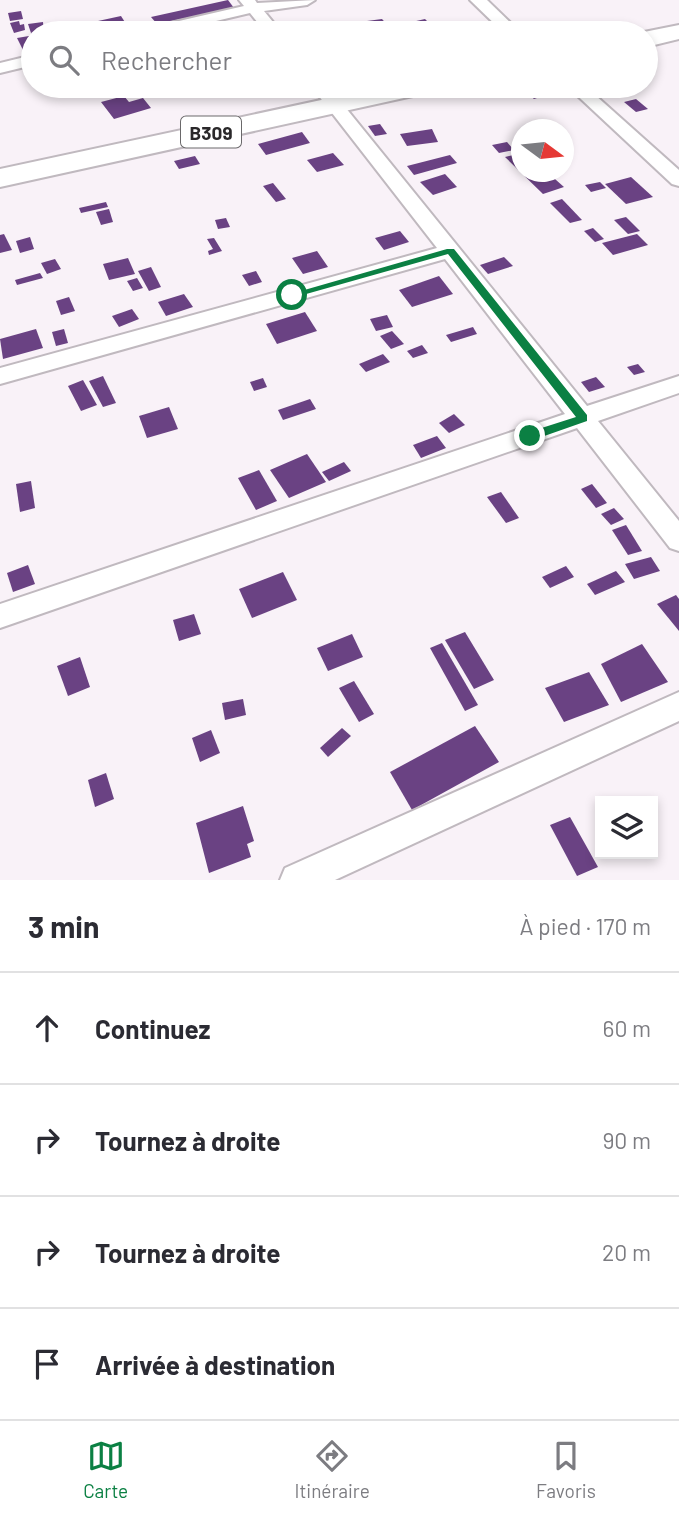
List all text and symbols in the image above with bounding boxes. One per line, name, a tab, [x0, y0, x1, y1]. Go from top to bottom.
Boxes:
search box	[21, 21, 658, 98]
icon: search	[45, 41, 83, 79]
text: Rechercher	[101, 44, 232, 75]
road number: B309	[181, 116, 241, 148]
north arrow	[511, 119, 574, 182]
route start	[276, 279, 307, 310]
route end	[514, 420, 545, 451]
map controls	[595, 796, 658, 859]
button: layers	[595, 796, 658, 859]
text: 3 min	[28, 908, 99, 944]
text: À pied · 170 m	[519, 912, 651, 940]
icon: ahead	[28, 1009, 66, 1047]
text: Continuez	[95, 1013, 211, 1044]
text: 60 m	[603, 1014, 651, 1042]
icon: right	[28, 1121, 66, 1159]
text: Tournez à droite	[95, 1125, 280, 1156]
text: 90 m	[602, 1126, 651, 1154]
icon: right	[28, 1233, 66, 1271]
text: Tournez à droite	[95, 1237, 280, 1268]
text: 20 m	[602, 1238, 651, 1266]
icon: arrive	[28, 1345, 66, 1383]
text: Arrivée à destination	[95, 1349, 335, 1380]
tab: Carte	[83, 1437, 128, 1502]
tab: Itinéraire	[294, 1437, 370, 1502]
tab: Favoris	[536, 1437, 596, 1502]

